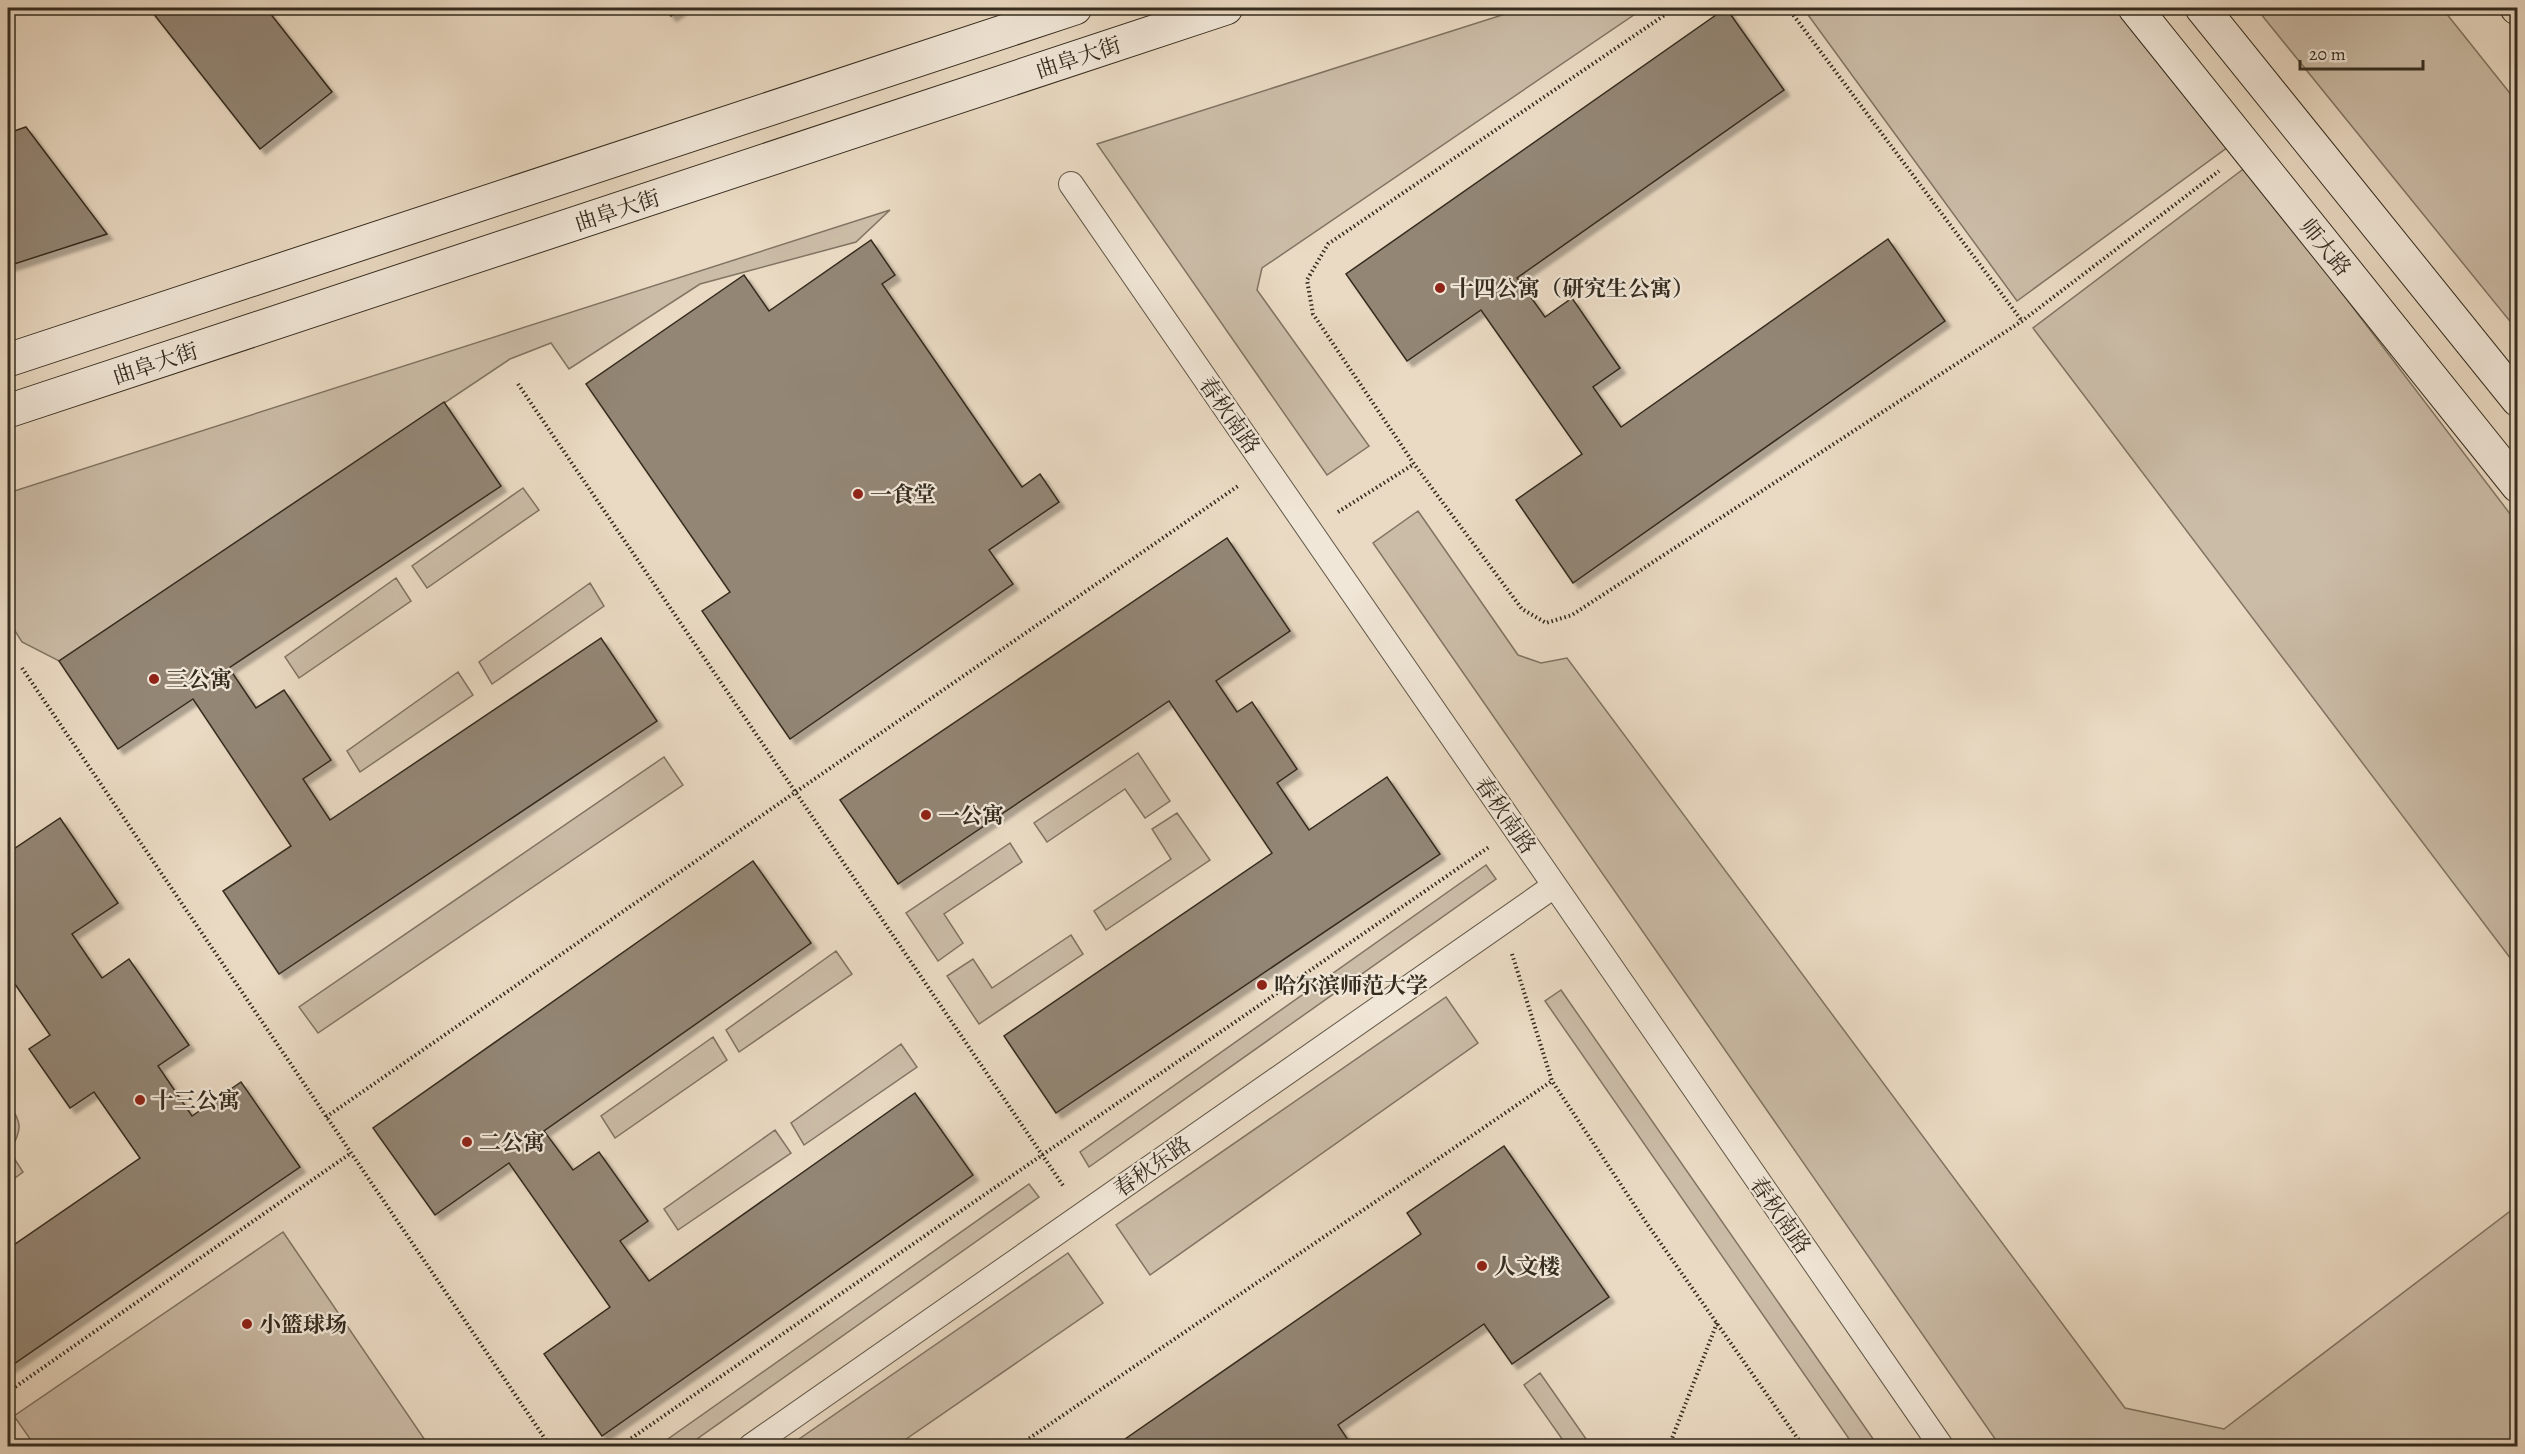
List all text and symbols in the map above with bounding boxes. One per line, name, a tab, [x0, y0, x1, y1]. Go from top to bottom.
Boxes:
street label: 曲阜大街	[1032, 30, 1125, 86]
scale bar	[2300, 33, 2423, 71]
text: 20 m	[2309, 42, 2346, 66]
street label: 曲阜大街	[571, 183, 664, 239]
street label: 师大路	[2293, 213, 2358, 283]
place label: 十四公寓（研究生公寓）	[1452, 274, 1694, 304]
marker: 十四公寓（研究生公寓）	[1433, 281, 1447, 295]
street label: 曲阜大街	[109, 336, 202, 392]
street label: 春秋南路	[1192, 371, 1267, 460]
place label: 一食堂	[870, 480, 936, 510]
marker: 一食堂	[851, 487, 865, 501]
place label: 三公寓	[166, 665, 232, 695]
marker: 三公寓	[147, 672, 161, 686]
street label: 春秋南路	[1468, 771, 1543, 860]
place label: 一公寓	[938, 801, 1004, 831]
marker: 一公寓	[919, 808, 933, 822]
place label: 哈尔滨师范大学	[1274, 971, 1428, 1001]
marker: 哈尔滨师范大学	[1255, 978, 1269, 992]
place label: 十三公寓	[152, 1086, 240, 1116]
marker: 十三公寓	[133, 1093, 147, 1107]
place label: 二公寓	[479, 1128, 545, 1158]
street label: 春秋东路	[1108, 1129, 1197, 1204]
marker: 二公寓	[460, 1135, 474, 1149]
street label: 春秋南路	[1743, 1171, 1818, 1260]
place label: 人文楼	[1494, 1252, 1560, 1282]
marker: 人文楼	[1475, 1259, 1489, 1273]
place label: 小篮球场	[259, 1310, 347, 1340]
marker: 小篮球场	[240, 1317, 254, 1331]

